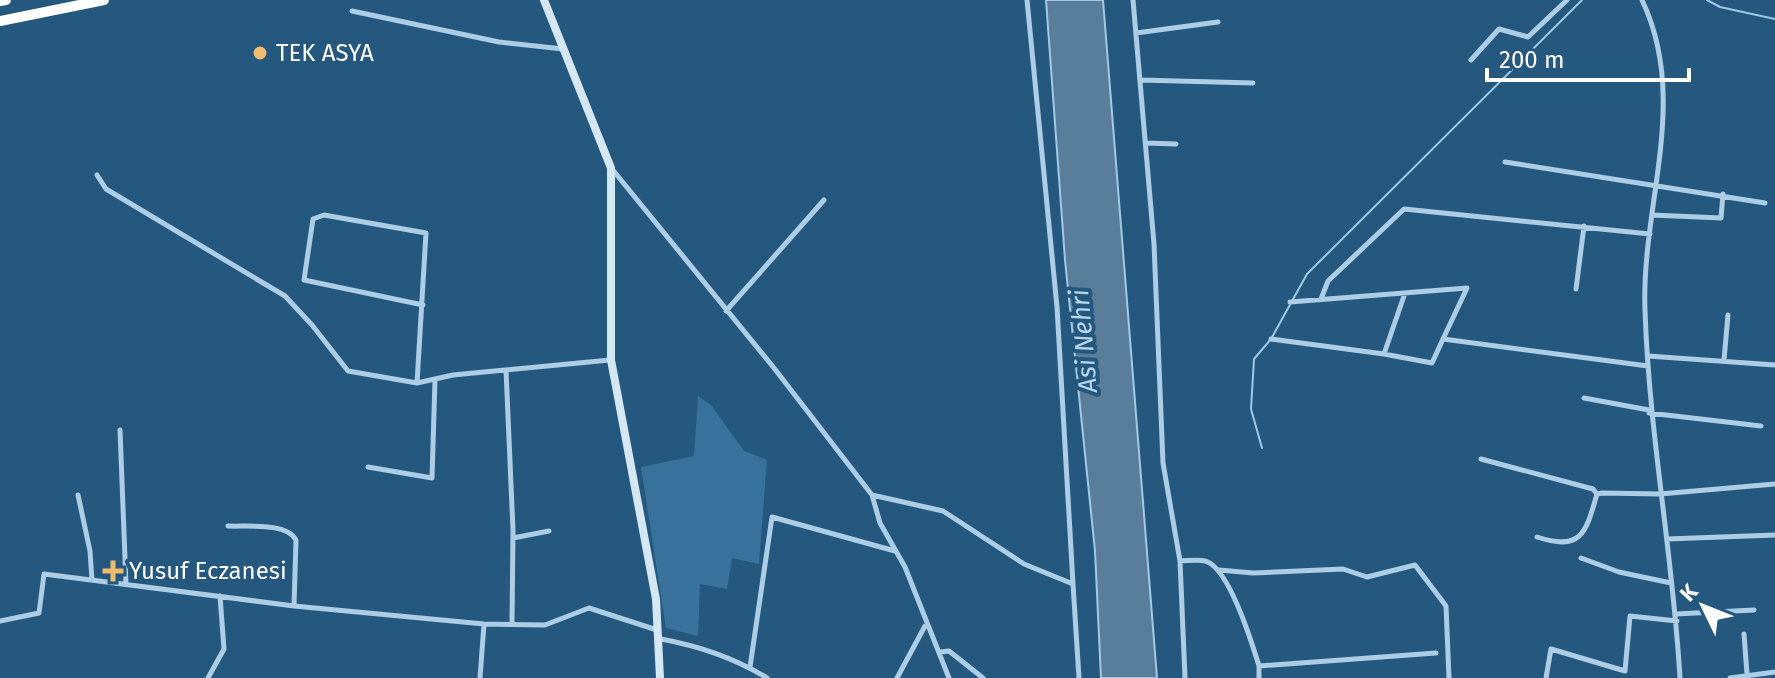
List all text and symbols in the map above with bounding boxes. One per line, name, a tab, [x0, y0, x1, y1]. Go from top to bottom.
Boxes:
scale bar	[1487, 32, 1689, 82]
place label: TEK ASYA	[276, 39, 374, 67]
marker: TEK ASYA	[251, 44, 269, 62]
text: 200 m	[1499, 46, 1565, 74]
water label: Asi Nehri	[1064, 288, 1104, 395]
place label: Yusuf Eczanesi	[129, 557, 287, 585]
marker: Yusuf Eczanesi	[104, 562, 122, 580]
north arrow	[1663, 566, 1743, 646]
text: K	[1674, 578, 1704, 607]

